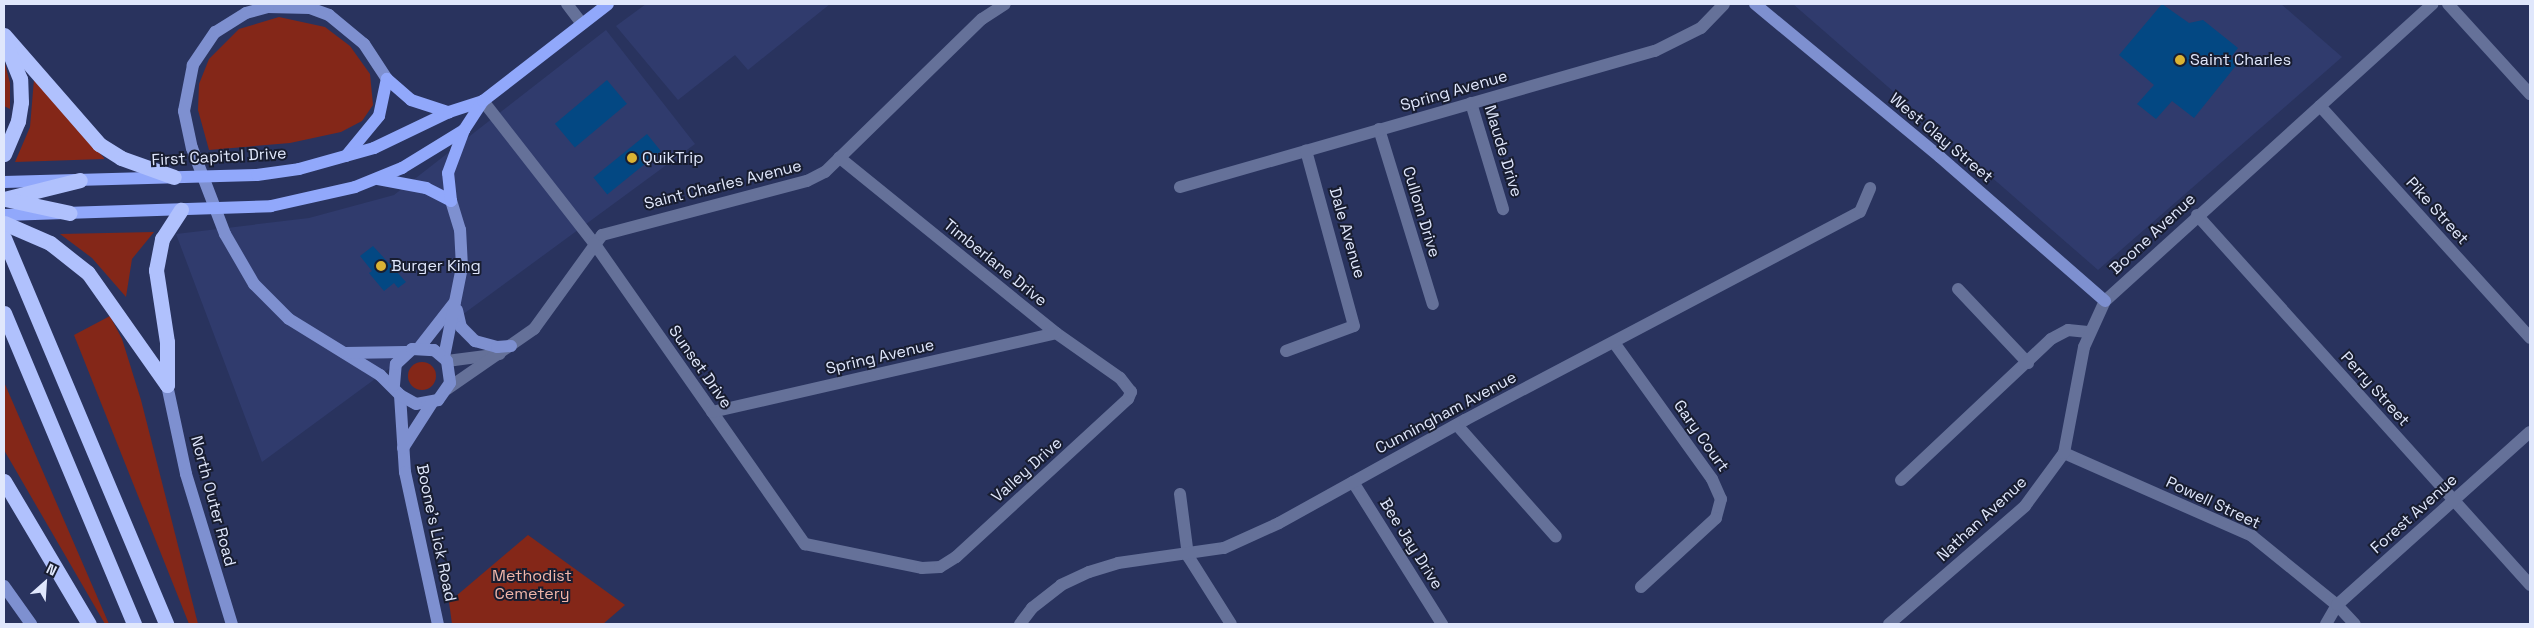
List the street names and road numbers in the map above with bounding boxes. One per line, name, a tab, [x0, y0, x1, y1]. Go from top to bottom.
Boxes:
street label: Spring Avenue	[1398, 67, 1510, 115]
street label: West Clay Street	[1885, 89, 1997, 187]
street label: Maude Drive	[1480, 103, 1526, 199]
street label: First Capitol Drive	[151, 144, 287, 170]
street label: Saint Charles Avenue	[642, 156, 804, 214]
street label: Cullom Drive	[1398, 164, 1444, 260]
street label: Pike Street	[2402, 173, 2472, 249]
street label: Dale Avenue	[1325, 185, 1369, 281]
street label: Boone Avenue	[2106, 189, 2200, 279]
street label: Timberlane Drive	[939, 215, 1051, 311]
street label: Sunset Drive	[664, 322, 736, 412]
street label: Spring Avenue	[824, 335, 936, 379]
street label: Perry Street	[2337, 348, 2413, 430]
street label: Cunningham Avenue	[1372, 368, 1520, 458]
street label: Gary Court	[1669, 396, 1733, 476]
street label: Valley Drive	[988, 433, 1066, 507]
street label: North Outer Road	[186, 434, 240, 568]
street label: Boone's Lick Road	[412, 463, 460, 603]
street label: Forest Avenue	[2367, 470, 2461, 558]
street label: Nathan Avenue	[1933, 472, 2031, 566]
street label: Powell Street	[2163, 473, 2263, 533]
street label: Bee Jay Drive	[1375, 495, 1447, 593]

